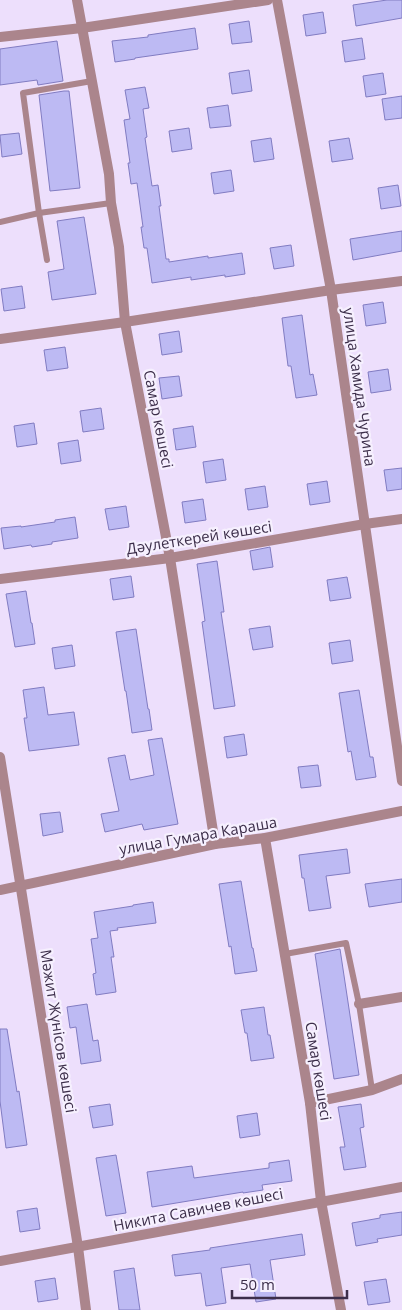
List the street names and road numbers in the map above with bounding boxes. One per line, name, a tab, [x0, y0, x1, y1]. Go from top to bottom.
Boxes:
street label: улица Хамида Чурина	[339, 306, 381, 468]
street label: Самар көшесі	[140, 368, 178, 470]
street label: Дәулеткерей көшесі	[125, 516, 273, 558]
street label: улица Гумара Караша	[117, 811, 279, 859]
street label: Мәжит Жүнісов көшесі	[36, 948, 82, 1114]
street label: Самар көшесі	[301, 1020, 337, 1122]
street label: Никита Савичев көшесі	[111, 1183, 285, 1235]

